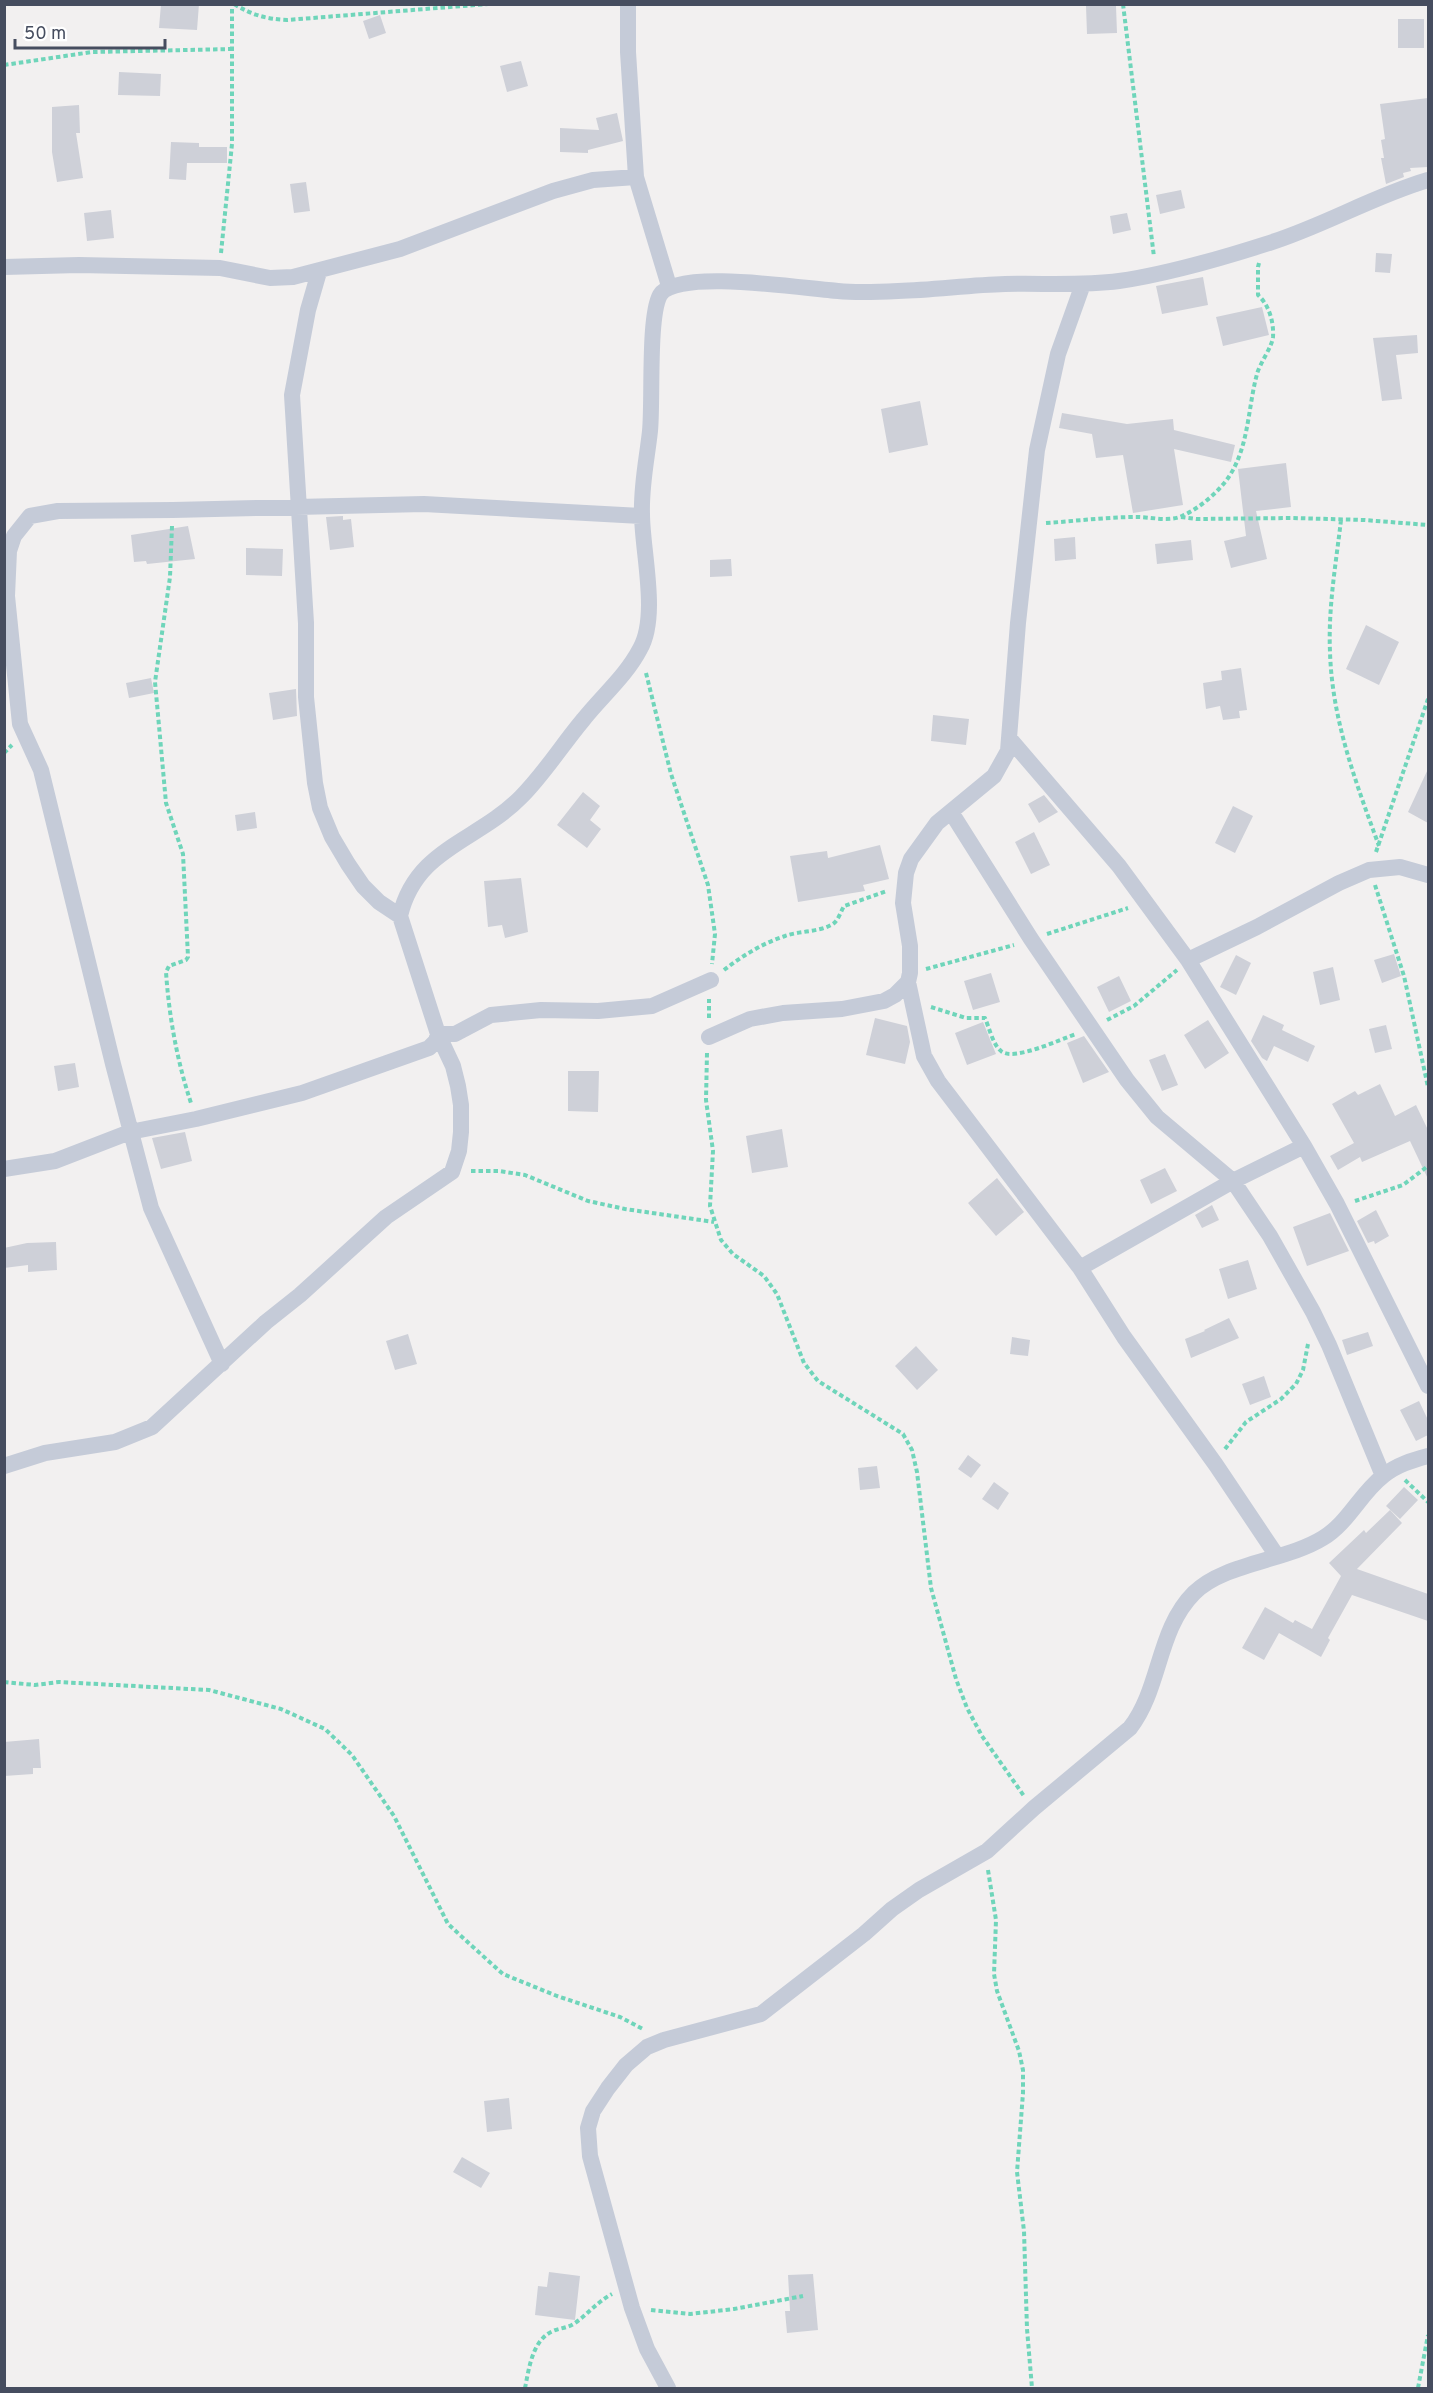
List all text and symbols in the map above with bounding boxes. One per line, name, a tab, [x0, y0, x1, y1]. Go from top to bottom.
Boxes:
scale bar	[15, 12, 165, 50]
text: 50 m	[24, 23, 66, 46]

